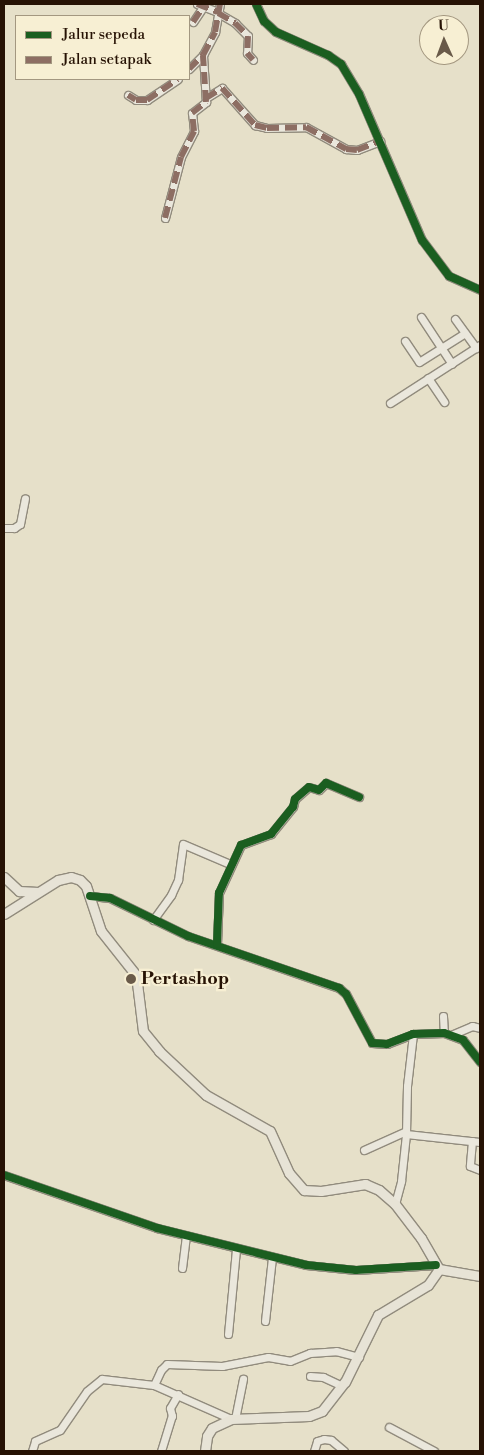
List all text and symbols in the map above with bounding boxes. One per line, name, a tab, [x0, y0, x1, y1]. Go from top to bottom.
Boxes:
legend	[15, 15, 190, 80]
north arrow	[419, 15, 469, 65]
text: U	[438, 17, 449, 35]
text: Jalur sepeda	[62, 25, 145, 44]
text: Jalan setapak	[62, 50, 151, 69]
place label: Pertashop	[141, 968, 229, 990]
marker: Pertashop	[125, 973, 137, 985]

